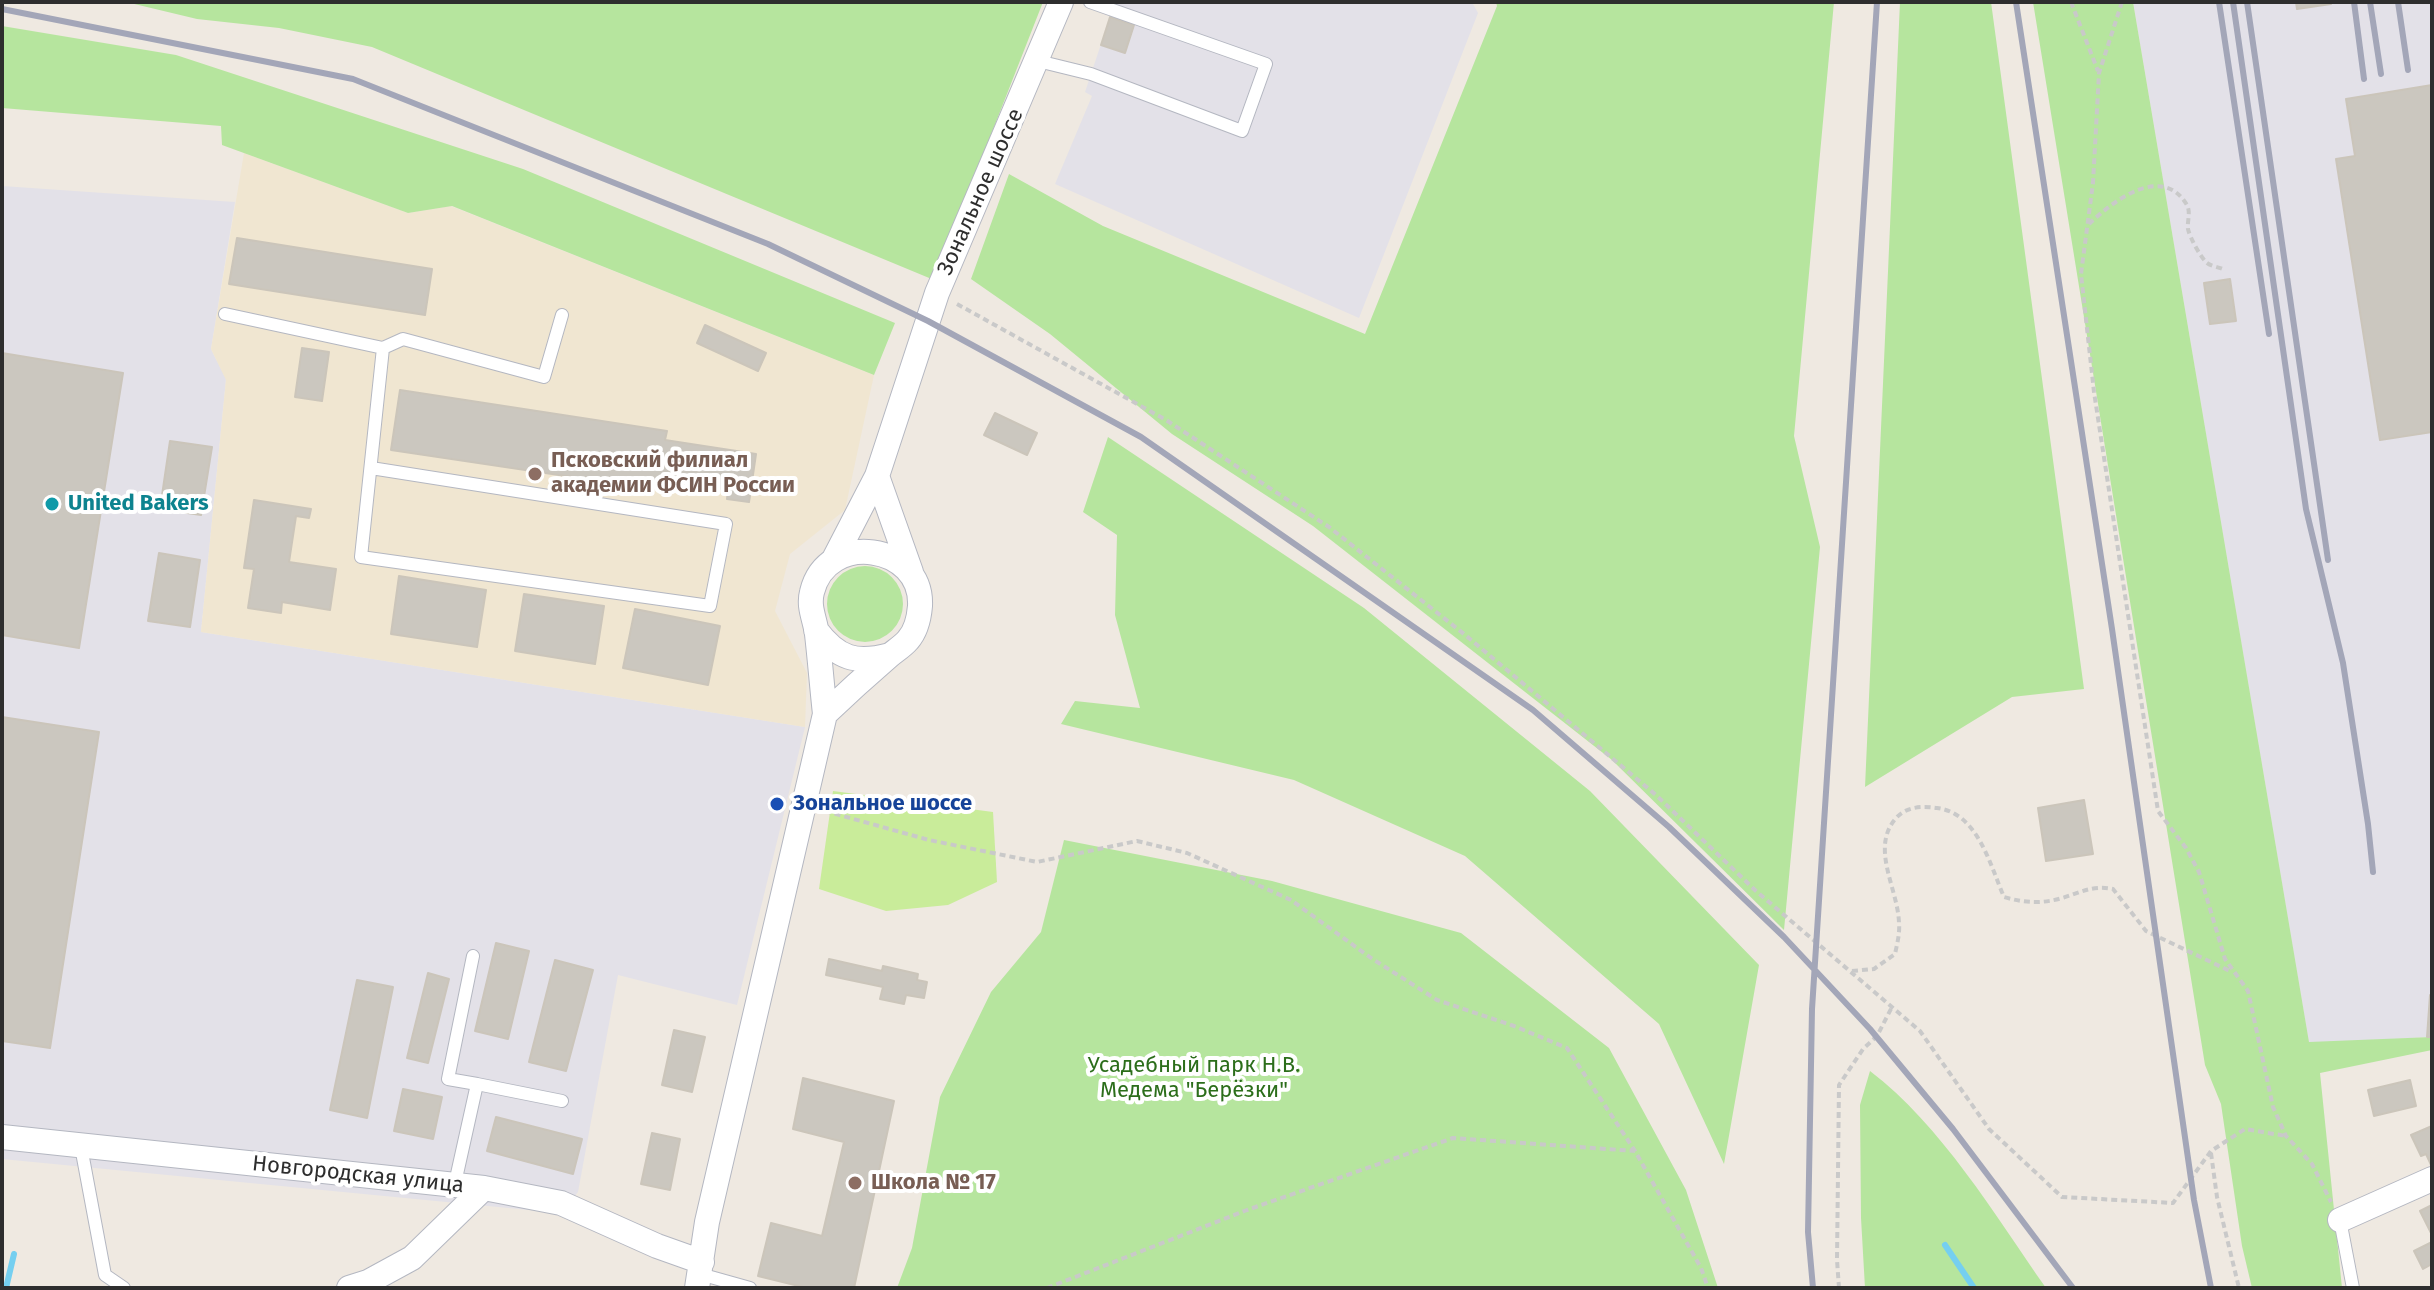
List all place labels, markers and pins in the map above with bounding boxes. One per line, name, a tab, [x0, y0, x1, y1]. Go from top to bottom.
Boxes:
place label: Псковский филиал академии ФСИН России	[551, 448, 795, 500]
marker: Псковский филиал академии ФСИН России	[526, 465, 544, 483]
place label: United Bakers	[68, 491, 209, 517]
marker: United Bakers	[43, 495, 61, 513]
place label: Зональное шоссе	[793, 791, 972, 817]
marker: Зональное шоссе	[768, 795, 786, 813]
place label: Школа № 17	[871, 1170, 996, 1196]
marker: Школа № 17	[846, 1174, 864, 1192]

